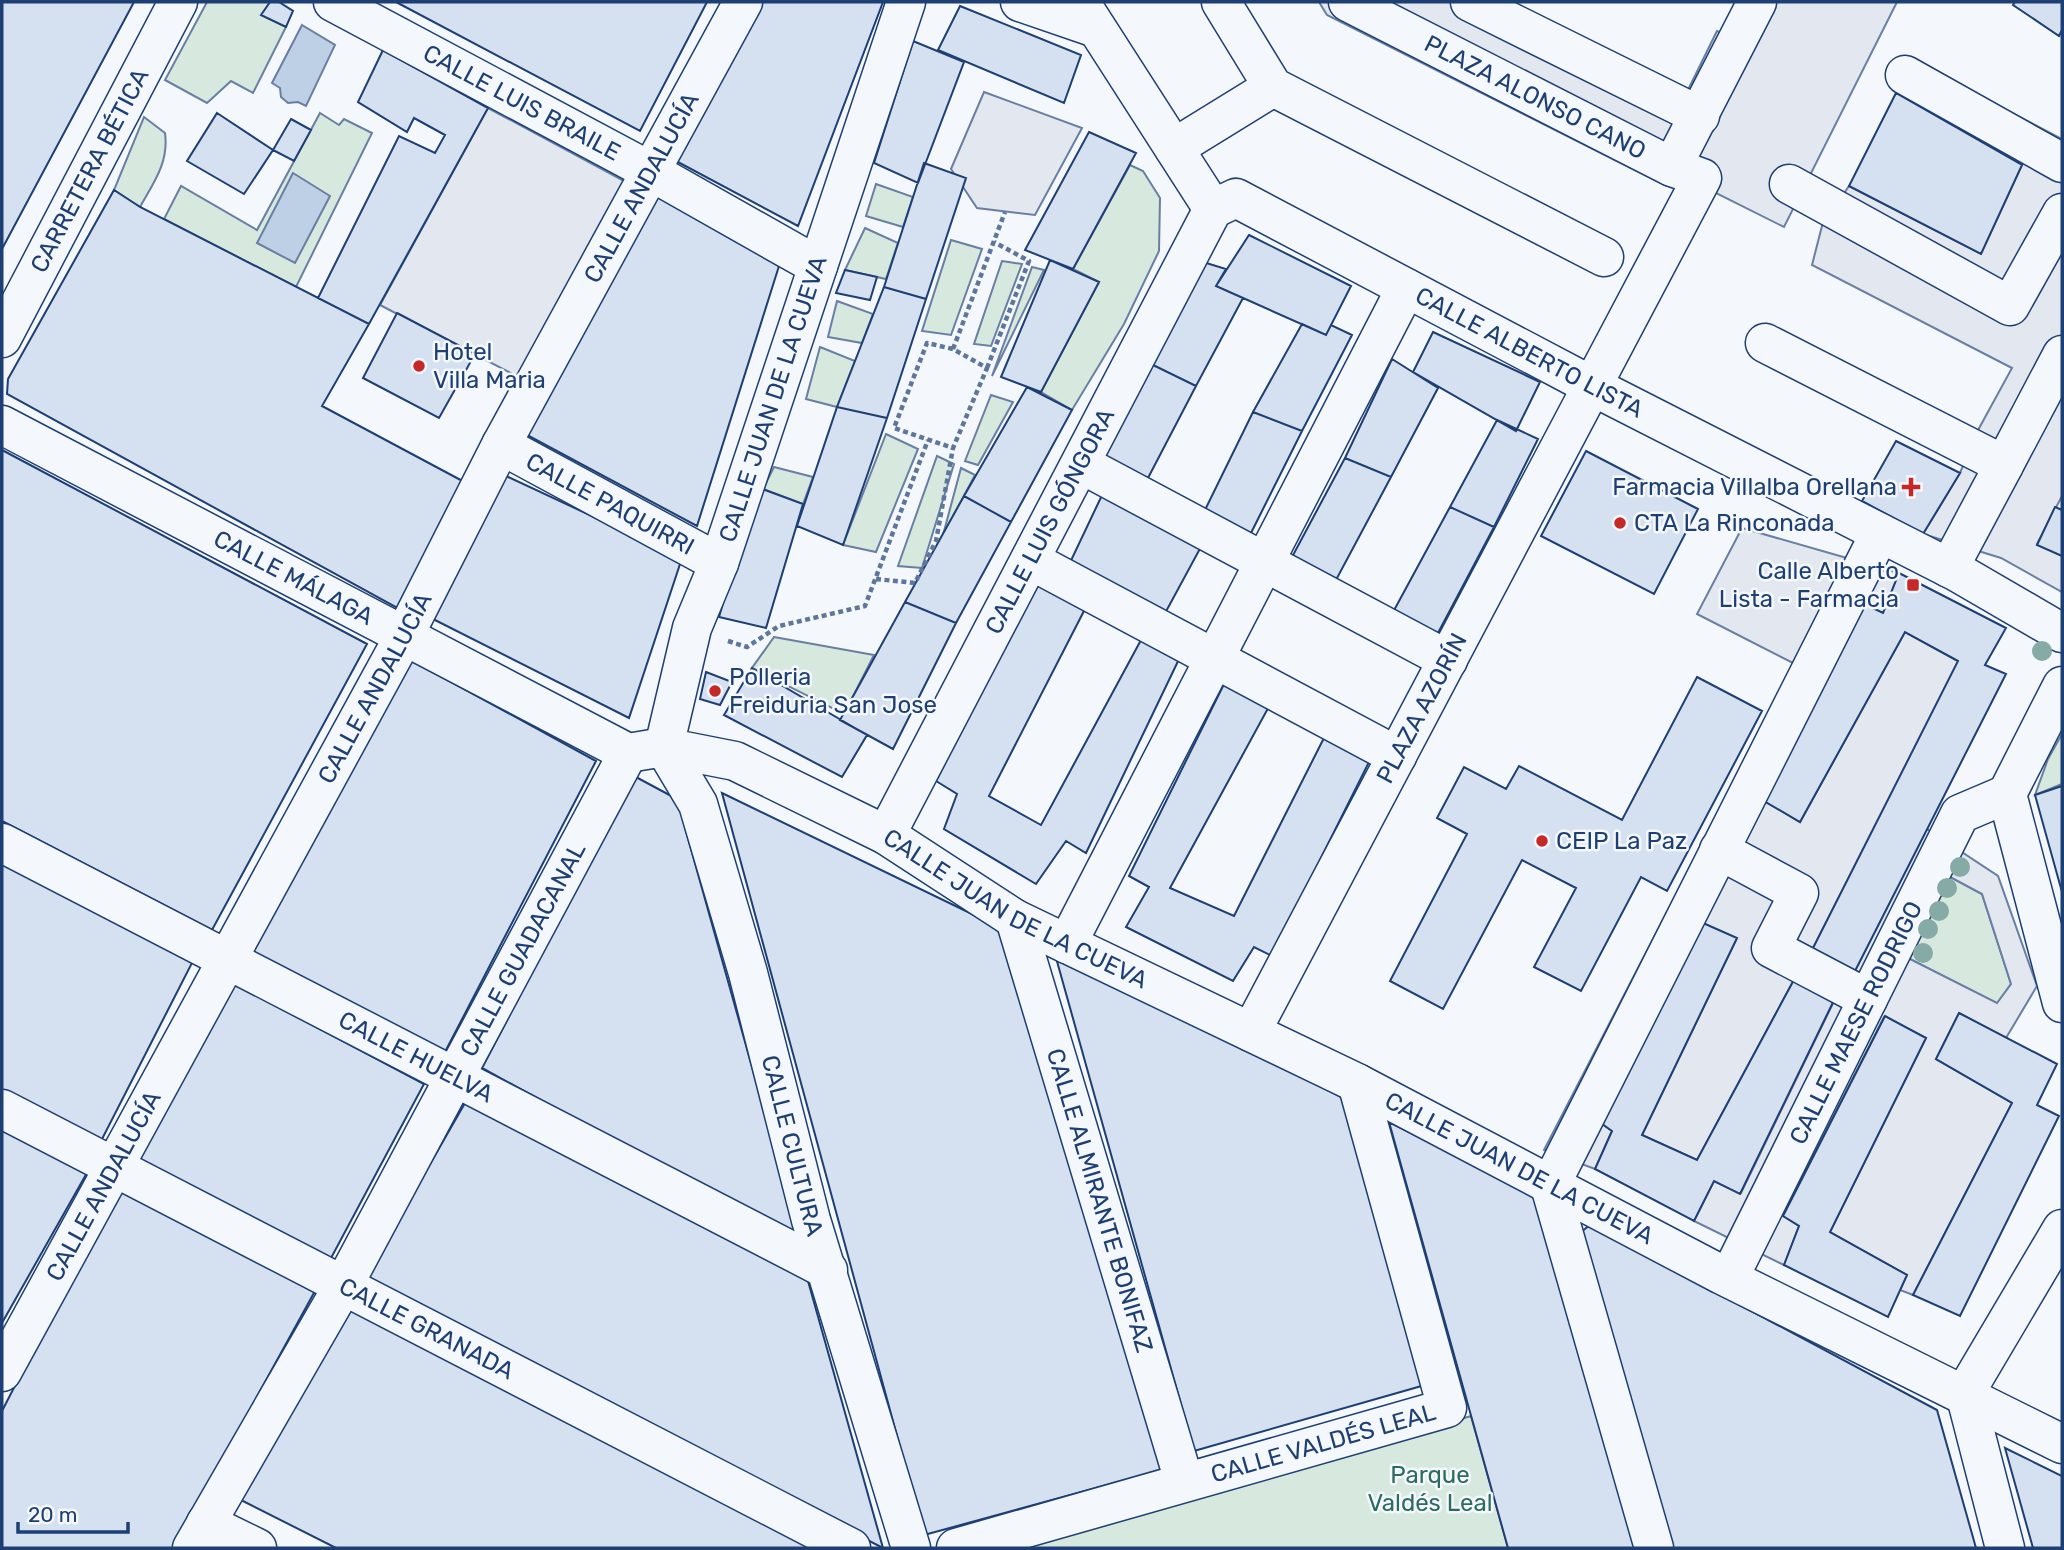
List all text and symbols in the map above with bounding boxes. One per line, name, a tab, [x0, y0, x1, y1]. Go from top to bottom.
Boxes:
street label: PLAZA ALONSO CANO	[1420, 29, 1650, 165]
street label: CALLE LUIS BRAILE	[419, 39, 625, 167]
street label: CARRETERA BÉTICA	[25, 64, 155, 277]
street label: CALLE ANDALUCÍA	[578, 88, 705, 288]
street label: CALLE JUAN DE LA CUEVA	[713, 252, 833, 546]
street label: CALLE ALBERTO LISTA	[1411, 281, 1648, 424]
place label: Hotel Villa Maria	[433, 338, 546, 394]
marker: Hotel Villa Maria	[411, 358, 427, 374]
street label: CALLE LUIS GÓNGORA	[980, 404, 1120, 639]
street label: CALLE PAQUIRRI	[521, 447, 699, 561]
place label: Farmacia Villalba Orellana	[1612, 473, 1897, 501]
marker: Farmacia Villalba Orellana	[1903, 479, 1919, 495]
place label: CTA La Rinconada	[1634, 509, 1835, 537]
marker: CTA La Rinconada	[1612, 515, 1628, 531]
street label: CALLE MÁLAGA	[209, 524, 378, 631]
place label: Calle Alberto Lista - Farmacia	[1719, 557, 1899, 613]
marker: Calle Alberto Lista - Farmacia	[1905, 577, 1921, 593]
street label: CALLE ANDALUCÍA	[312, 588, 438, 788]
street label: PLAZA AZORÍN	[1371, 629, 1473, 788]
place label: Polleria Freiduria San Jose	[729, 663, 937, 719]
marker: Polleria Freiduria San Jose	[707, 683, 723, 699]
street label: CALLE JUAN DE LA CUEVA	[878, 823, 1152, 994]
place label: CEIP La Paz	[1556, 827, 1687, 855]
marker: CEIP La Paz	[1534, 833, 1550, 849]
street label: CALLE GUADACANAL	[454, 837, 592, 1061]
street label: CALLE MAESE RODRIGO	[1784, 897, 1928, 1149]
street label: CALLE HUELVA	[334, 1006, 498, 1108]
street label: CALLE ALMIRANTE BONIFAZ	[1041, 1045, 1159, 1356]
street label: CALLE CULTURA	[756, 1052, 829, 1239]
street label: CALLE ANDALUCÍA	[40, 1086, 167, 1286]
street label: CALLE JUAN DE LA CUEVA	[1380, 1086, 1658, 1250]
street label: CALLE GRANADA	[335, 1272, 519, 1385]
street label: CALLE VALDÉS LEAL	[1208, 1398, 1439, 1489]
park label: Parque Valdés Leal	[1367, 1461, 1493, 1517]
scale bar	[18, 1490, 128, 1534]
text: 20 m	[28, 1502, 77, 1527]

